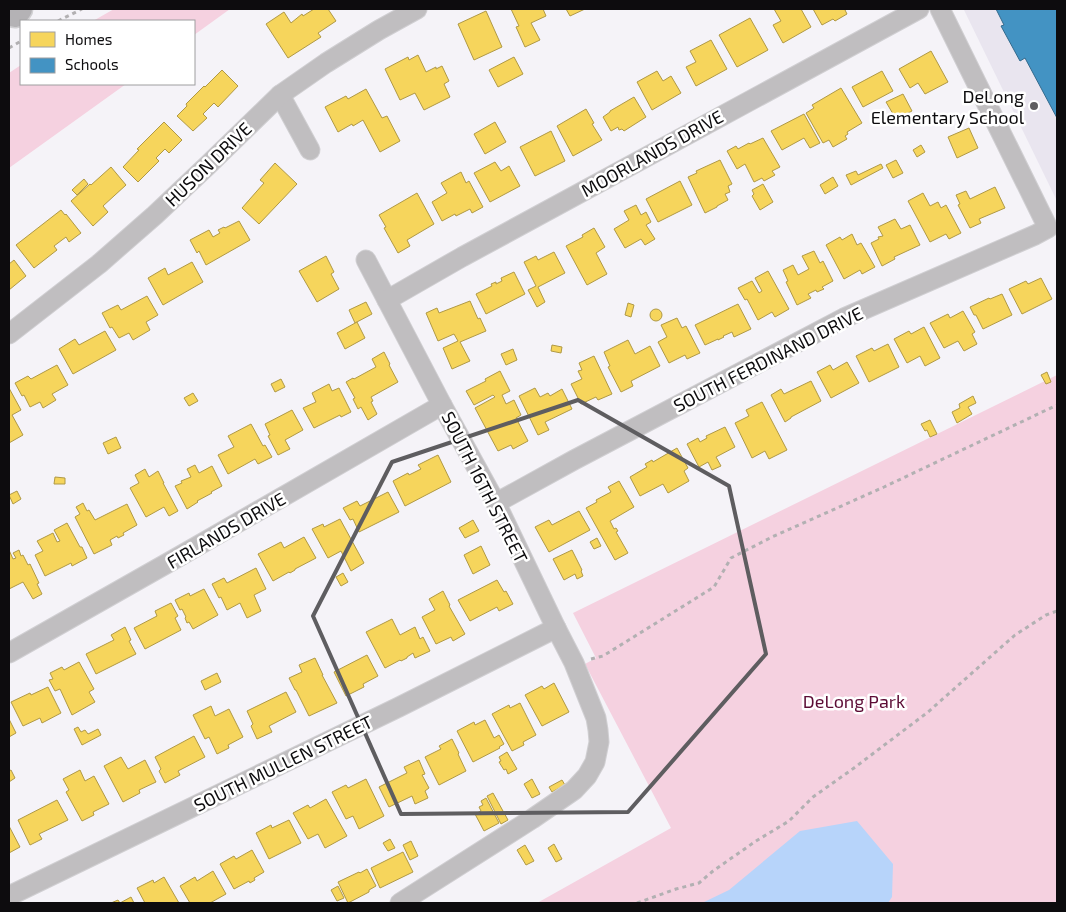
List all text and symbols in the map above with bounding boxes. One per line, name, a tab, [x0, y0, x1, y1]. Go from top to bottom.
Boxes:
legend	[20, 20, 195, 85]
text: Homes	[65, 30, 112, 48]
text: Schools	[65, 55, 119, 73]
place label: DeLong Elementary School	[871, 85, 1025, 128]
marker: DeLong Elementary School	[1028, 100, 1040, 112]
street label: MOORLANDS DRIVE	[577, 105, 727, 201]
street label: HUSON DRIVE	[160, 117, 256, 211]
street label: SOUTH FERDINAND DRIVE	[670, 302, 866, 416]
street label: SOUTH 16TH STREET	[437, 408, 533, 567]
street label: FIRLANDS DRIVE	[163, 487, 289, 573]
park label: DeLong Park	[803, 690, 905, 712]
street label: SOUTH MULLEN STREET	[190, 710, 376, 816]

